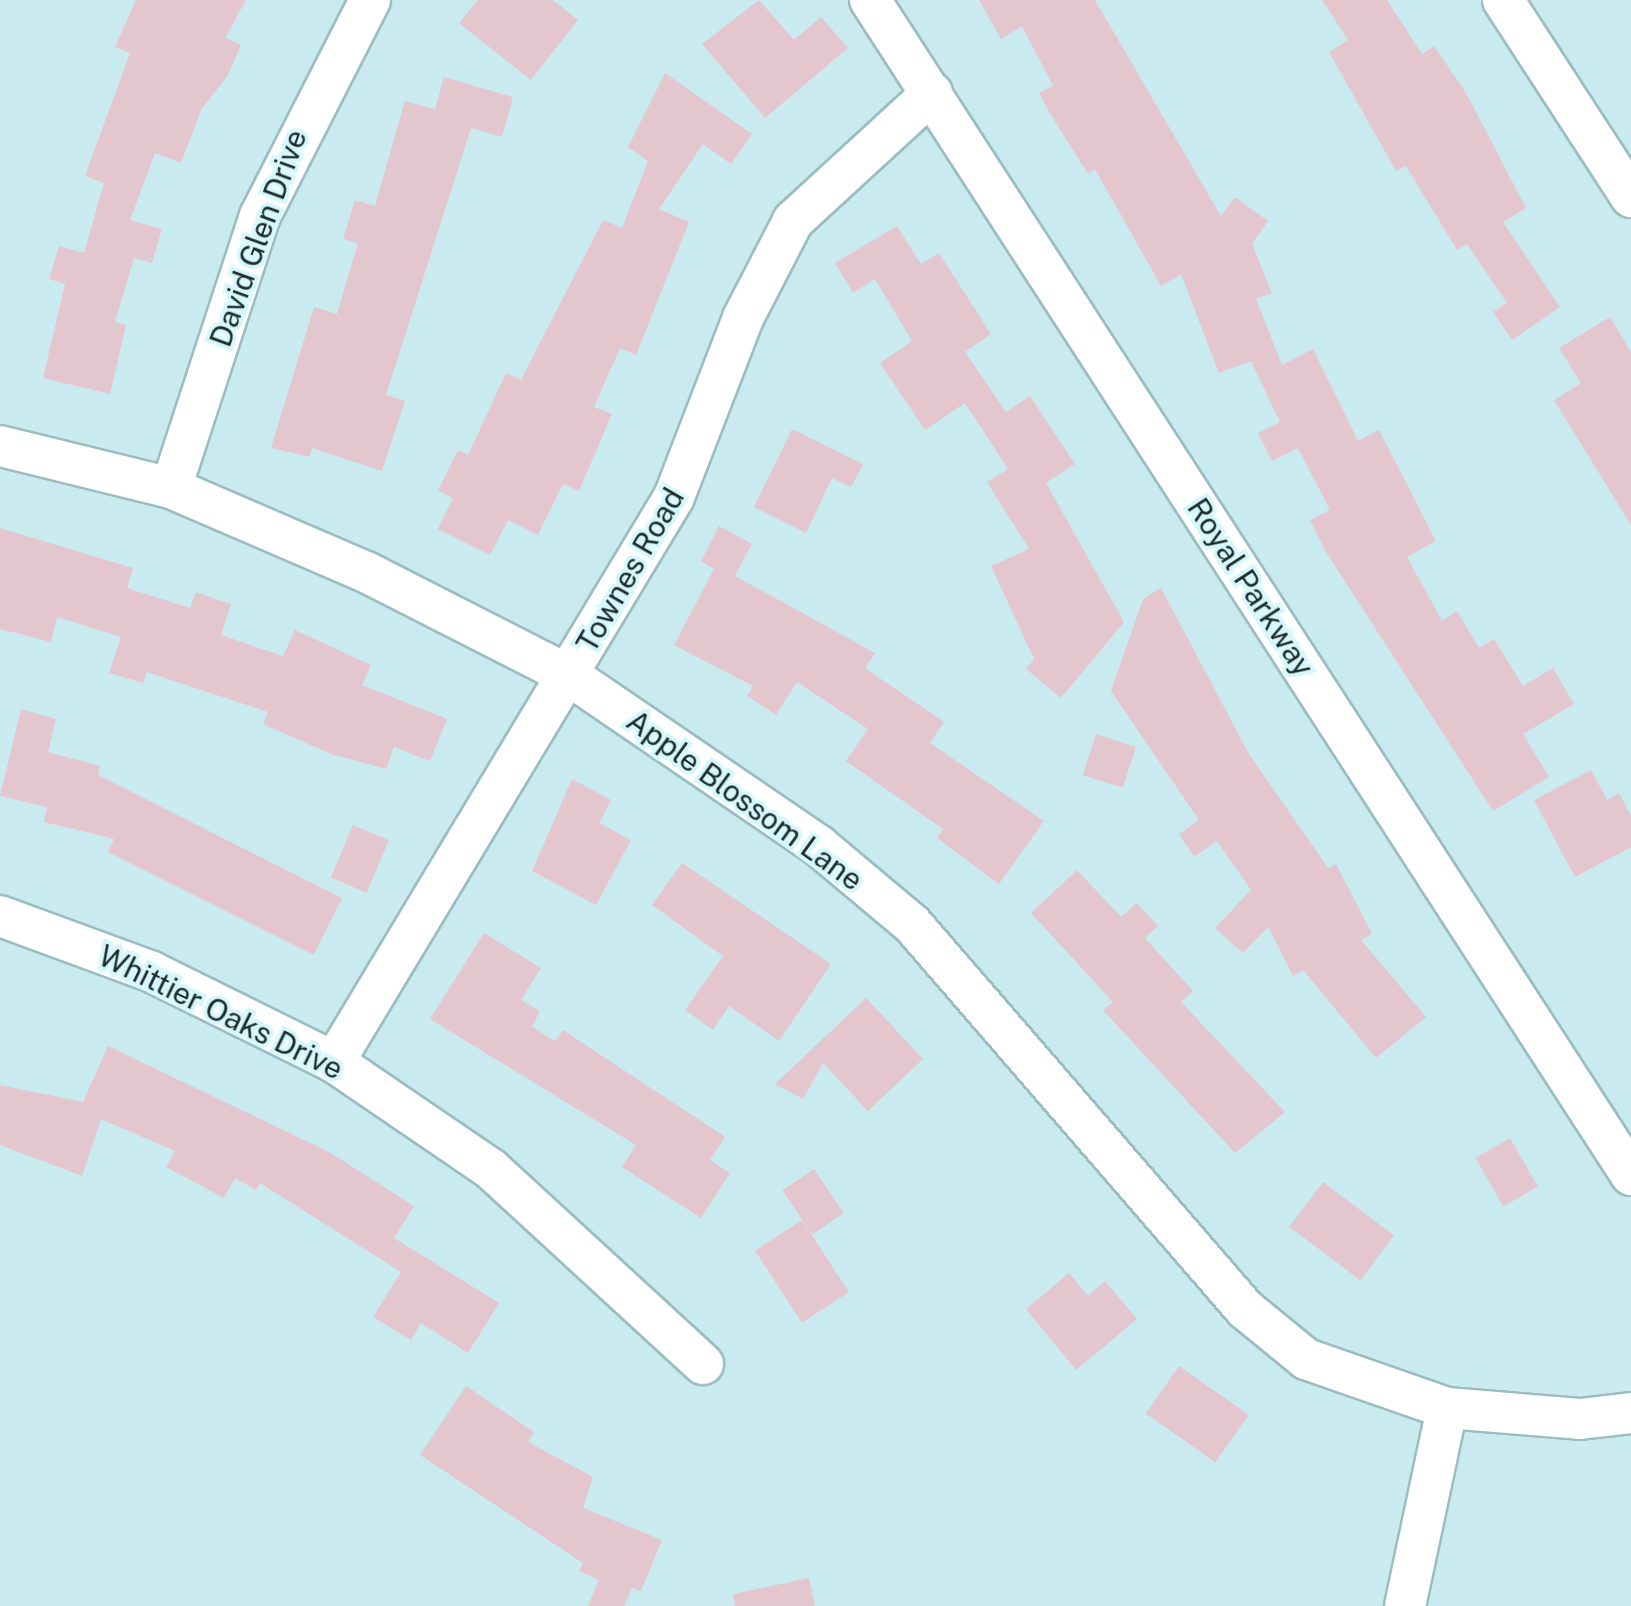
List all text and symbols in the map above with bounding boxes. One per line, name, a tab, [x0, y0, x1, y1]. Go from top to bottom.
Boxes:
street label: David Glen Drive	[202, 125, 314, 351]
street label: Townes Road	[569, 481, 691, 659]
street label: Royal Parkway	[1180, 491, 1322, 683]
street label: Apple Blossom Lane	[620, 702, 870, 898]
street label: Whittier Oaks Drive	[93, 937, 349, 1087]

